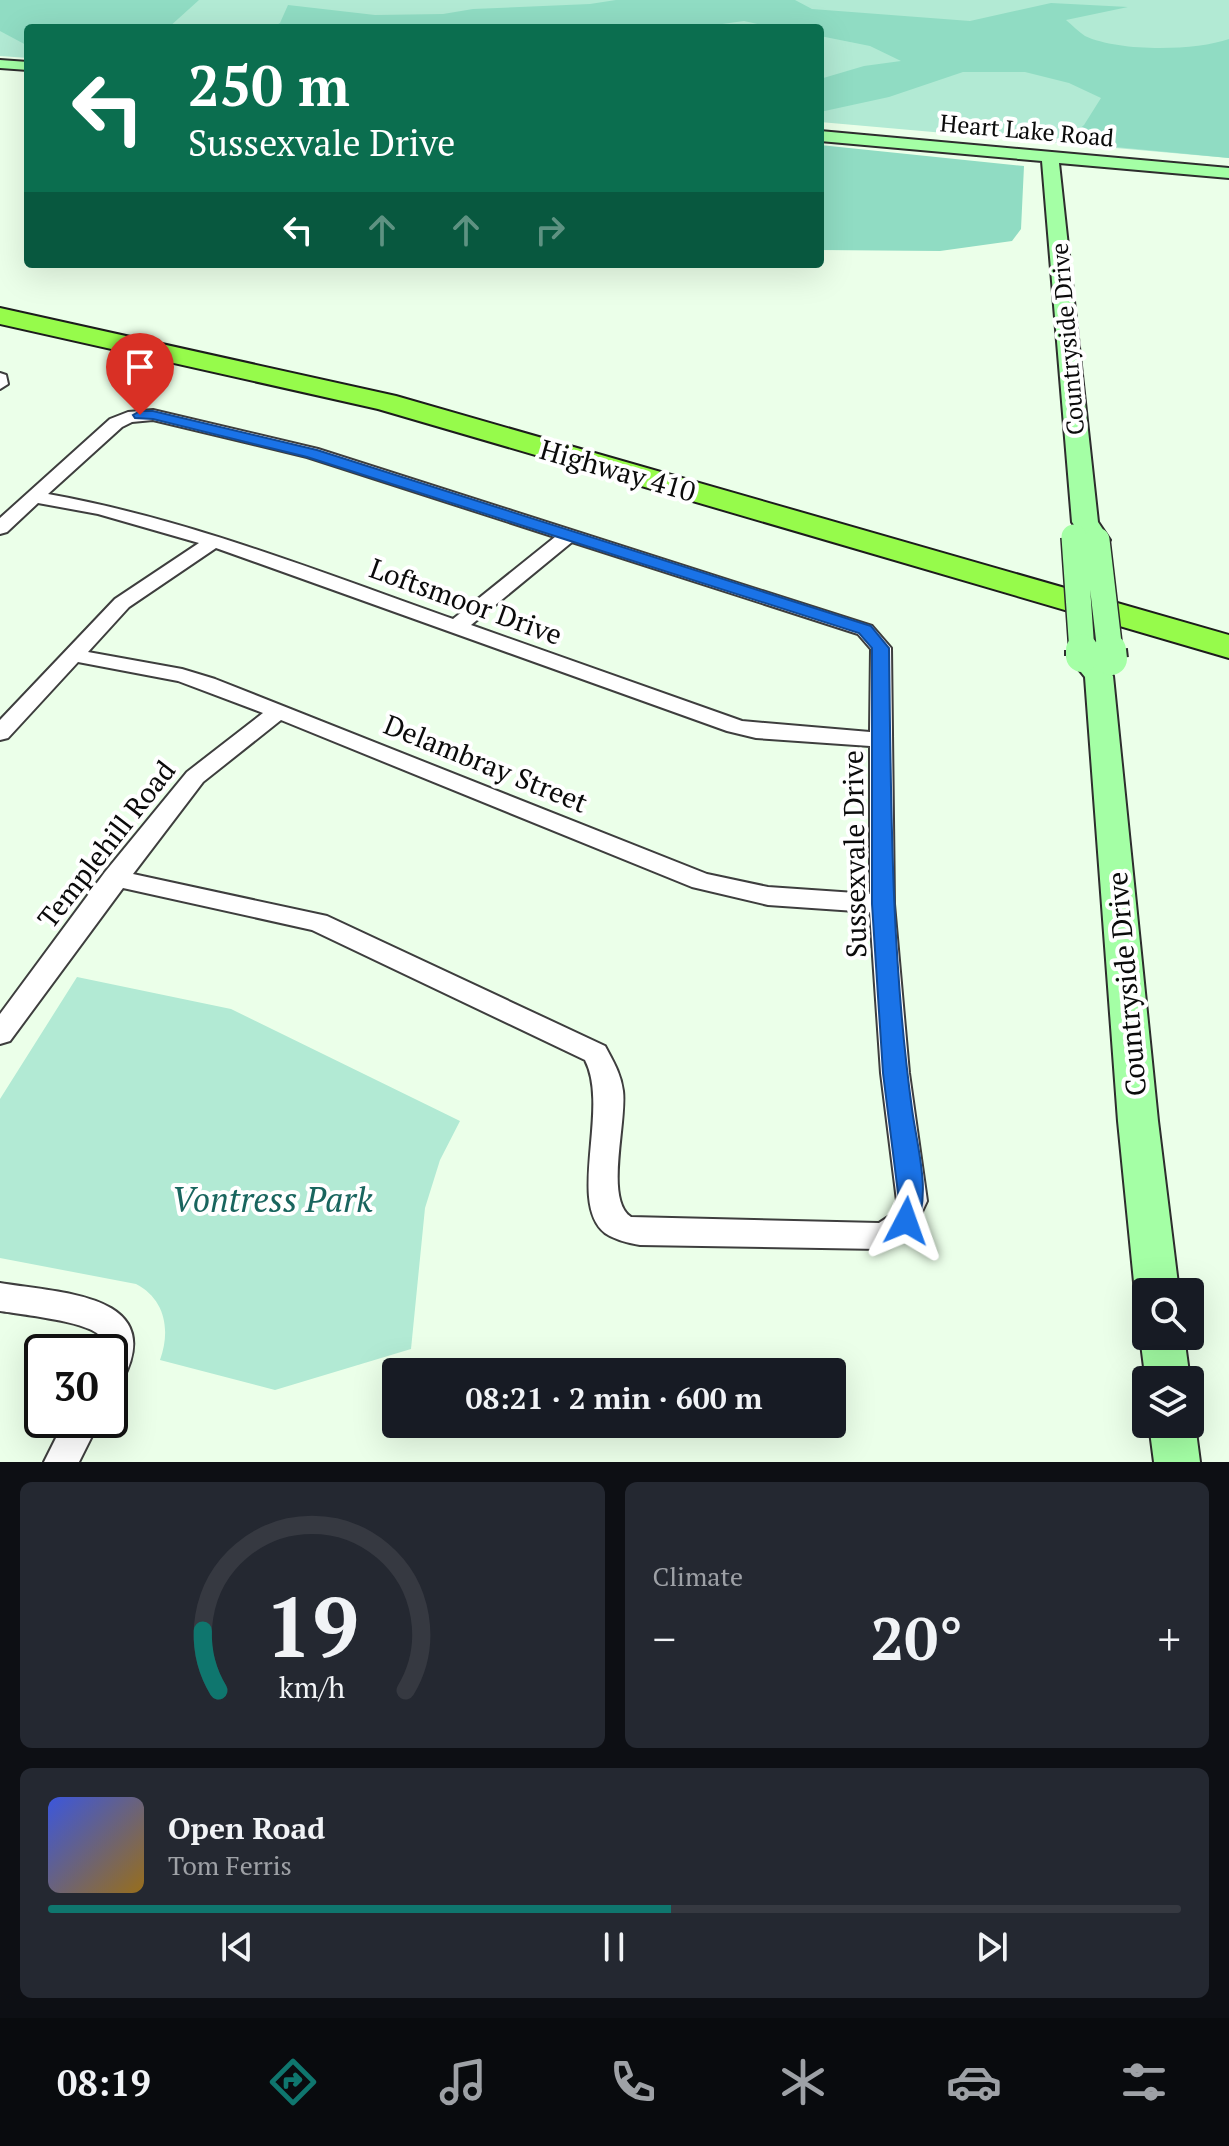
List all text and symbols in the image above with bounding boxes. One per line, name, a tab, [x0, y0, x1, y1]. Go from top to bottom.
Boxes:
text: 250 m	[188, 48, 350, 122]
icon: left	[56, 56, 160, 160]
street label: Heart Lake Road	[939, 106, 1115, 154]
text: Sussexvale Drive	[188, 119, 455, 166]
icon: left	[276, 208, 320, 252]
icon: ahead	[360, 208, 404, 252]
icon: ahead	[444, 208, 488, 252]
icon: right	[528, 208, 572, 252]
street label: Countryside Drive	[1043, 242, 1091, 436]
pin	[106, 333, 174, 415]
icon: arrive	[118, 345, 162, 389]
street label: Highway 410	[536, 430, 700, 510]
street label: Loftsmoor Drive	[365, 549, 567, 653]
street label: Delambray Street	[379, 705, 594, 821]
street label: Sussexvale Drive	[834, 750, 874, 958]
street label: Templehill Road	[29, 753, 183, 935]
street label: Countryside Drive	[1098, 870, 1154, 1098]
park label: Vontress Park	[171, 1177, 373, 1222]
position arrow	[864, 1179, 948, 1263]
map controls	[1132, 1278, 1204, 1438]
button: search	[1132, 1278, 1204, 1350]
speed limit sign: 30	[24, 1334, 128, 1438]
button: layers	[1132, 1366, 1204, 1438]
text: 08:21 · 2 min · 600 m	[466, 1378, 762, 1418]
text: Climate	[653, 1559, 743, 1593]
text: 19	[265, 1571, 359, 1681]
text: 20°	[870, 1598, 963, 1677]
text: −	[653, 1609, 676, 1668]
text: +	[1158, 1609, 1181, 1668]
text: km/h	[279, 1668, 345, 1706]
text: Open Road	[168, 1808, 325, 1848]
text: Tom Ferris	[168, 1848, 292, 1882]
icon: previous	[215, 1925, 259, 1969]
icon: pause	[592, 1925, 636, 1969]
icon: next	[970, 1925, 1014, 1969]
icon: directions	[265, 2054, 321, 2110]
icon: music	[435, 2054, 491, 2110]
icon: phone	[605, 2054, 661, 2110]
icon: climate	[775, 2054, 831, 2110]
icon: car	[946, 2054, 1002, 2110]
icon: filters	[1116, 2054, 1172, 2110]
text: 08:19	[57, 2059, 151, 2106]

